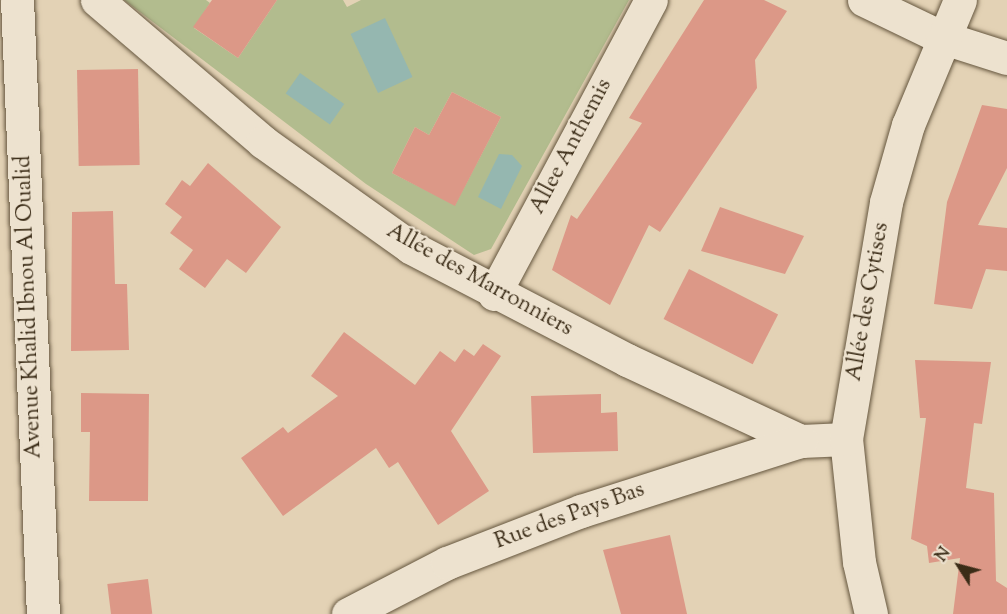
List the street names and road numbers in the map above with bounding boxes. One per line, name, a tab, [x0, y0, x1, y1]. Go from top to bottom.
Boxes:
street label: Allee Anthemis	[525, 75, 619, 219]
street label: Avenue Khalid Ibnou Al Oualid	[12, 155, 48, 459]
street label: Allée des Marronniers	[381, 219, 577, 343]
street label: Allée des Cytises	[842, 221, 896, 383]
street label: Rue des Pays Bas	[492, 478, 648, 556]

